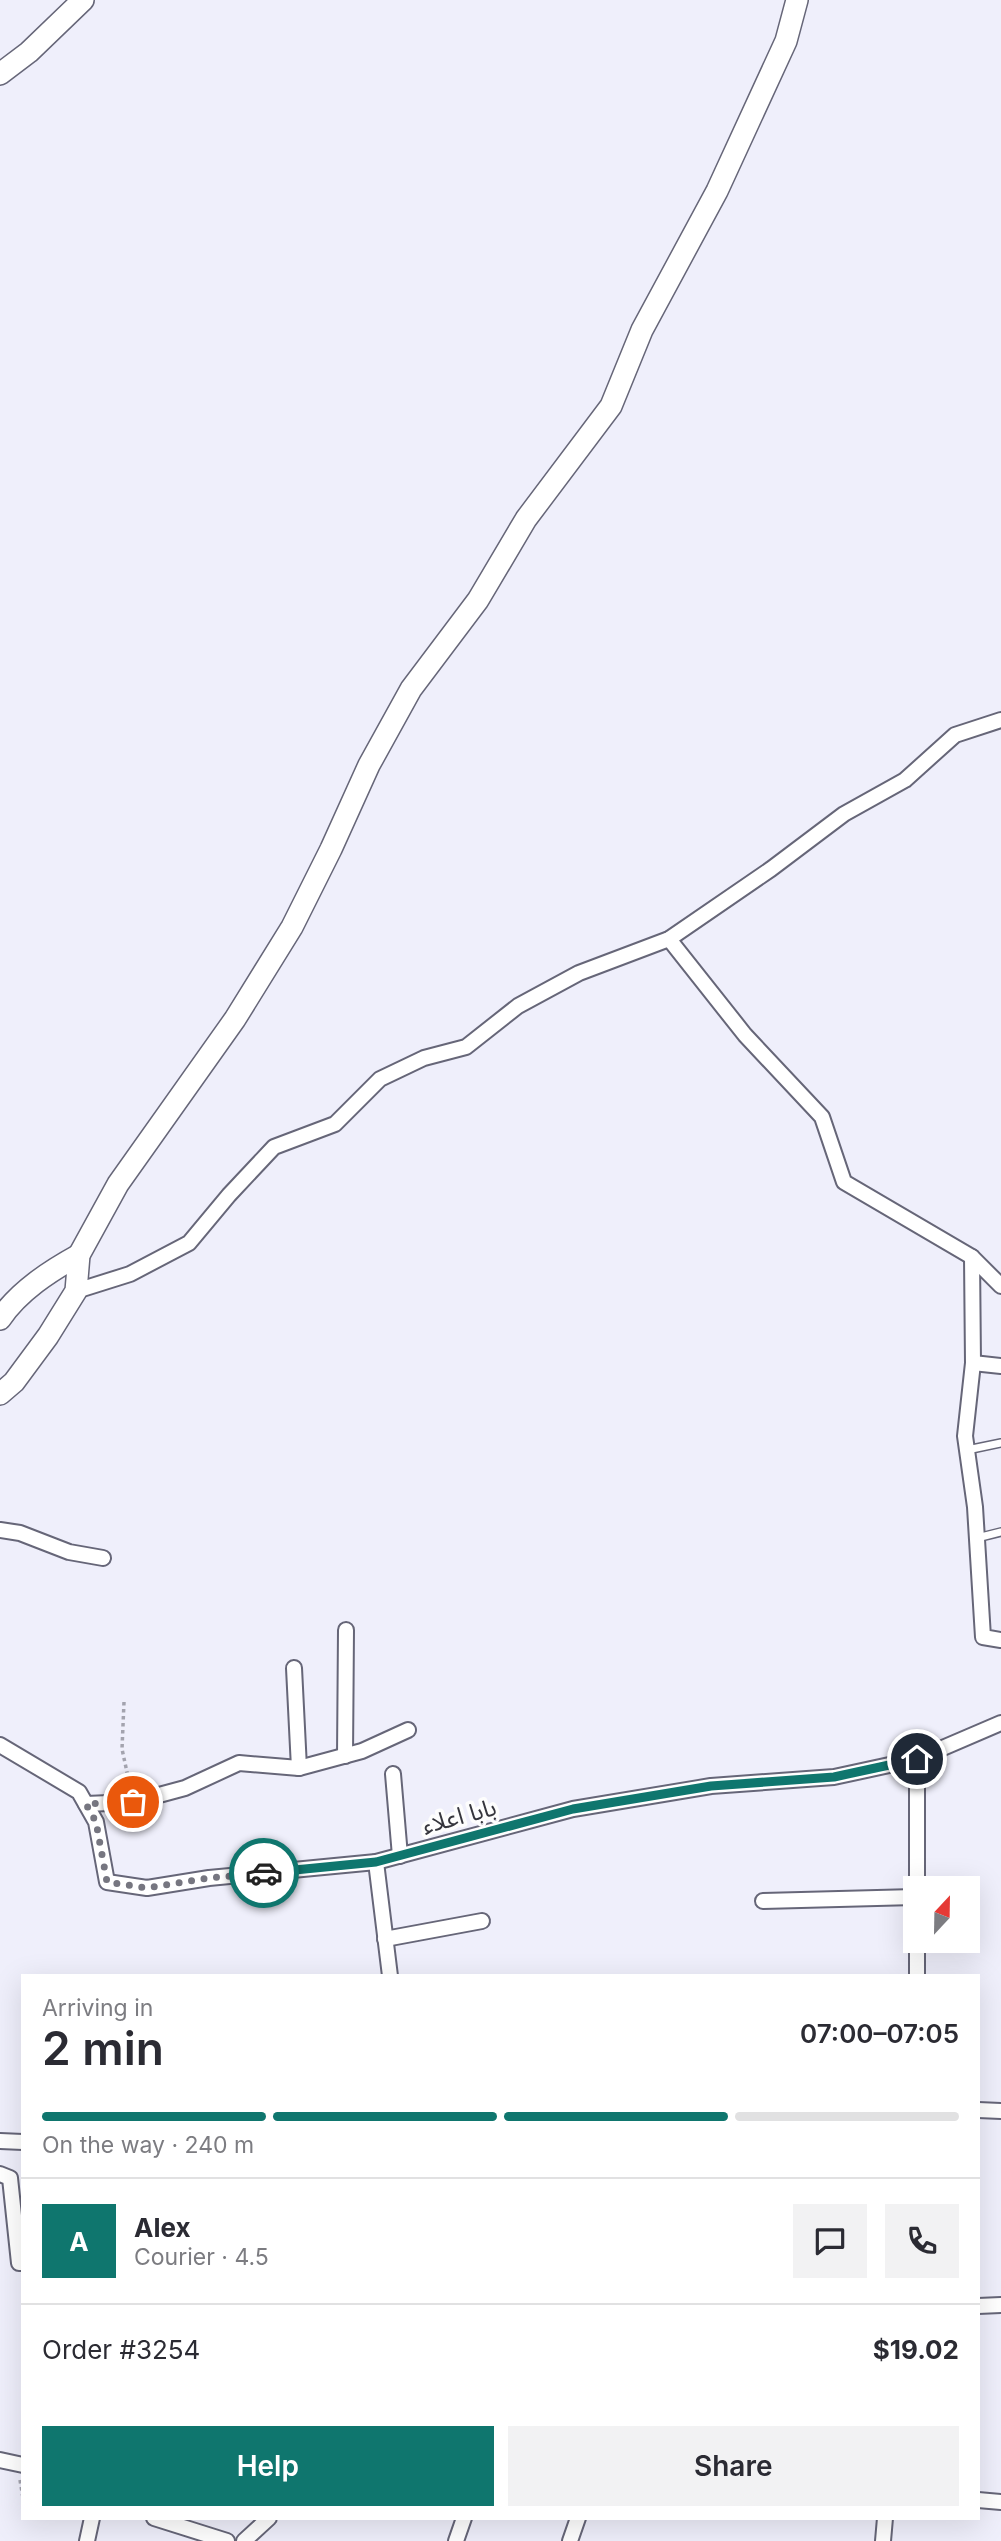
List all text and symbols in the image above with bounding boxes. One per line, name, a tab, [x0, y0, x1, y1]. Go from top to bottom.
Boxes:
pin	[887, 1729, 947, 1789]
icon: home	[898, 1740, 936, 1778]
pin	[103, 1772, 163, 1832]
icon: bag	[114, 1783, 152, 1821]
street label: بابا اعلاء	[419, 1792, 499, 1840]
courier	[229, 1838, 299, 1908]
icon: car	[245, 1854, 283, 1892]
north arrow	[903, 1876, 980, 1953]
map controls	[903, 1876, 980, 1953]
text: Arriving in	[42, 1994, 153, 2022]
text: 07:00–07:05	[800, 2018, 959, 2049]
text: 2 min	[42, 2020, 164, 2076]
text: On the way · 240 m	[42, 2131, 254, 2159]
button: chat	[793, 2204, 867, 2278]
button: phone	[885, 2204, 959, 2278]
text: Alex	[134, 2212, 191, 2243]
text: A	[69, 2226, 89, 2257]
text: Courier · 4.5	[134, 2243, 269, 2271]
text: Order #3254	[42, 2334, 200, 2365]
text: $19.02	[873, 2334, 959, 2365]
button: Help	[42, 2426, 494, 2506]
button: Share	[508, 2426, 959, 2506]

